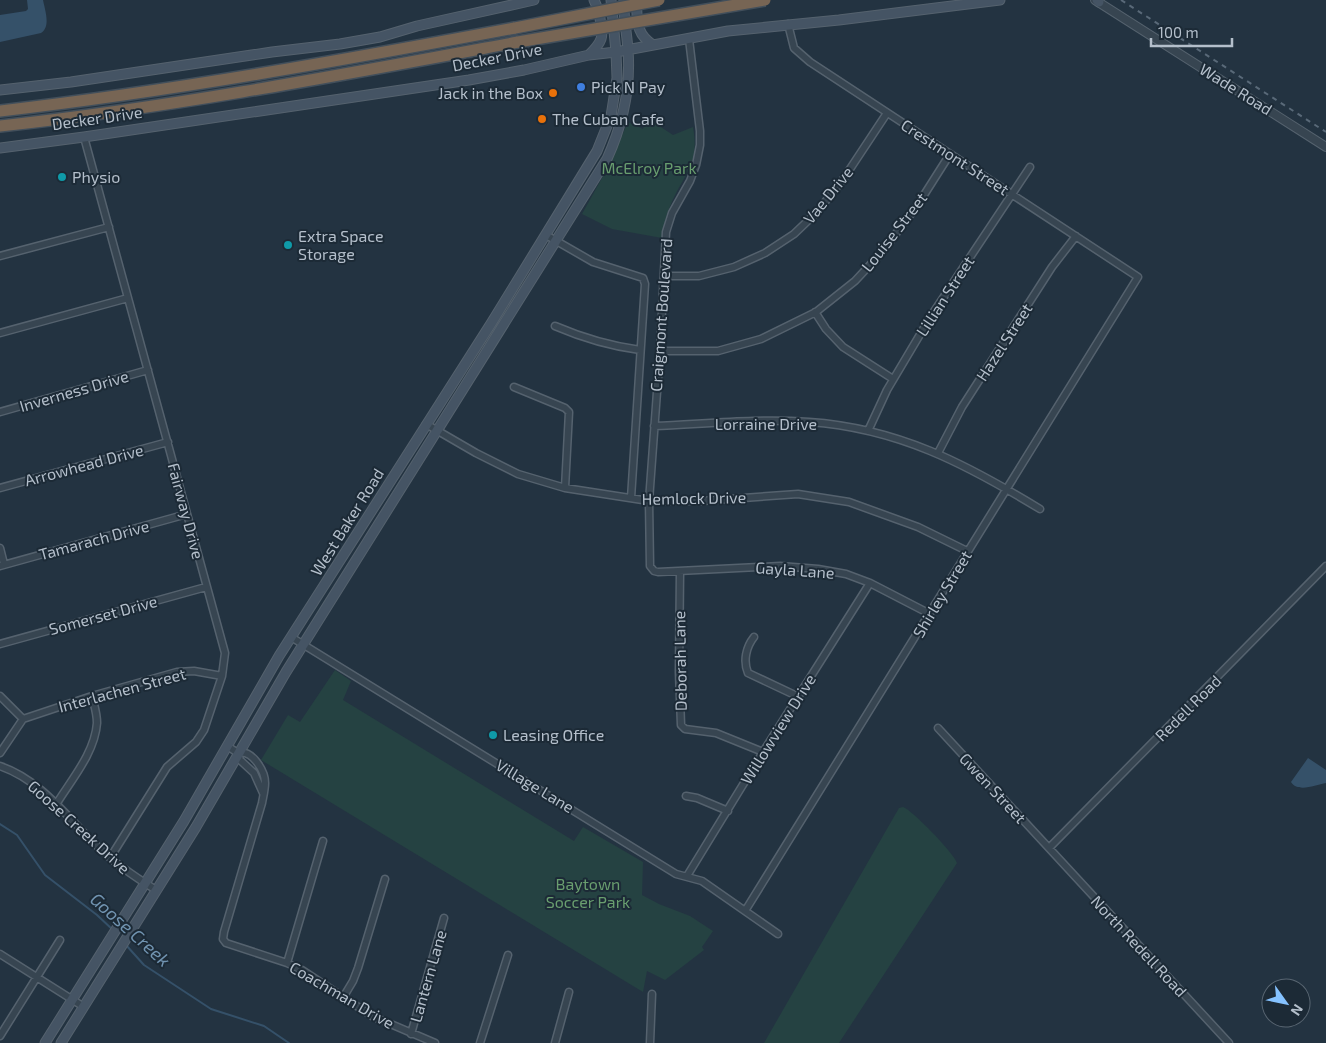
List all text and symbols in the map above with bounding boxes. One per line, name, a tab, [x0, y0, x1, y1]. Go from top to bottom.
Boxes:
scale bar	[1151, 15, 1232, 47]
text: 100 m	[1158, 23, 1199, 41]
street label: Decker Drive	[450, 38, 543, 75]
street label: Wade Road	[1196, 59, 1276, 118]
place label: Pick N Pay	[591, 77, 666, 96]
marker: Pick N Pay	[575, 81, 587, 93]
place label: Jack in the Box	[438, 83, 544, 102]
marker: Jack in the Box	[547, 87, 559, 99]
street label: Decker Drive	[50, 102, 143, 133]
place label: The Cuban Cafe	[552, 109, 664, 128]
marker: The Cuban Cafe	[536, 113, 548, 125]
street label: Crestmont Street	[898, 115, 1013, 199]
park label: McElroy Park	[601, 158, 697, 177]
street label: Vae Drive	[799, 162, 856, 227]
place label: Physio	[72, 167, 120, 186]
marker: Physio	[56, 171, 68, 183]
street label: Louise Street	[857, 188, 930, 275]
place label: Extra Space Storage	[298, 226, 384, 263]
street label: Craigmont Boulevard	[646, 238, 675, 392]
marker: Extra Space Storage	[282, 239, 294, 251]
street label: Lillian Street	[912, 252, 978, 339]
street label: Hazel Street	[971, 299, 1036, 384]
street label: Inverness Drive	[17, 366, 131, 415]
street label: Lorraine Drive	[715, 414, 817, 433]
street label: Arrowhead Drive	[22, 440, 145, 490]
street label: Fairway Drive	[164, 461, 208, 561]
street label: West Baker Road	[306, 465, 387, 579]
street label: Hemlock Drive	[642, 487, 746, 508]
street label: Tamarach Drive	[37, 516, 151, 563]
street label: Shirley Street	[908, 547, 975, 641]
street label: Gayla Lane	[755, 557, 835, 582]
street label: Somerset Drive	[47, 591, 159, 638]
street label: Deborah Lane	[669, 611, 690, 711]
street label: Interlachen Street	[56, 663, 188, 716]
street label: Willowview Drive	[736, 670, 819, 787]
street label: Redell Road	[1151, 671, 1225, 745]
place label: Leasing Office	[503, 725, 604, 744]
marker: Leasing Office	[487, 729, 499, 741]
street label: Gwen Street	[956, 749, 1031, 827]
street label: Village Lane	[493, 755, 578, 816]
street label: Goose Creek Drive	[24, 776, 134, 877]
park label: Baytown Soccer Park	[546, 874, 630, 911]
water label: Goose Creek	[86, 888, 175, 971]
street label: North Redell Road	[1088, 891, 1191, 1000]
street label: Lantern Lane	[405, 928, 450, 1024]
street label: Coachman Drive	[287, 957, 398, 1032]
north arrow	[1261, 978, 1311, 1028]
text: N	[1287, 1001, 1307, 1019]

